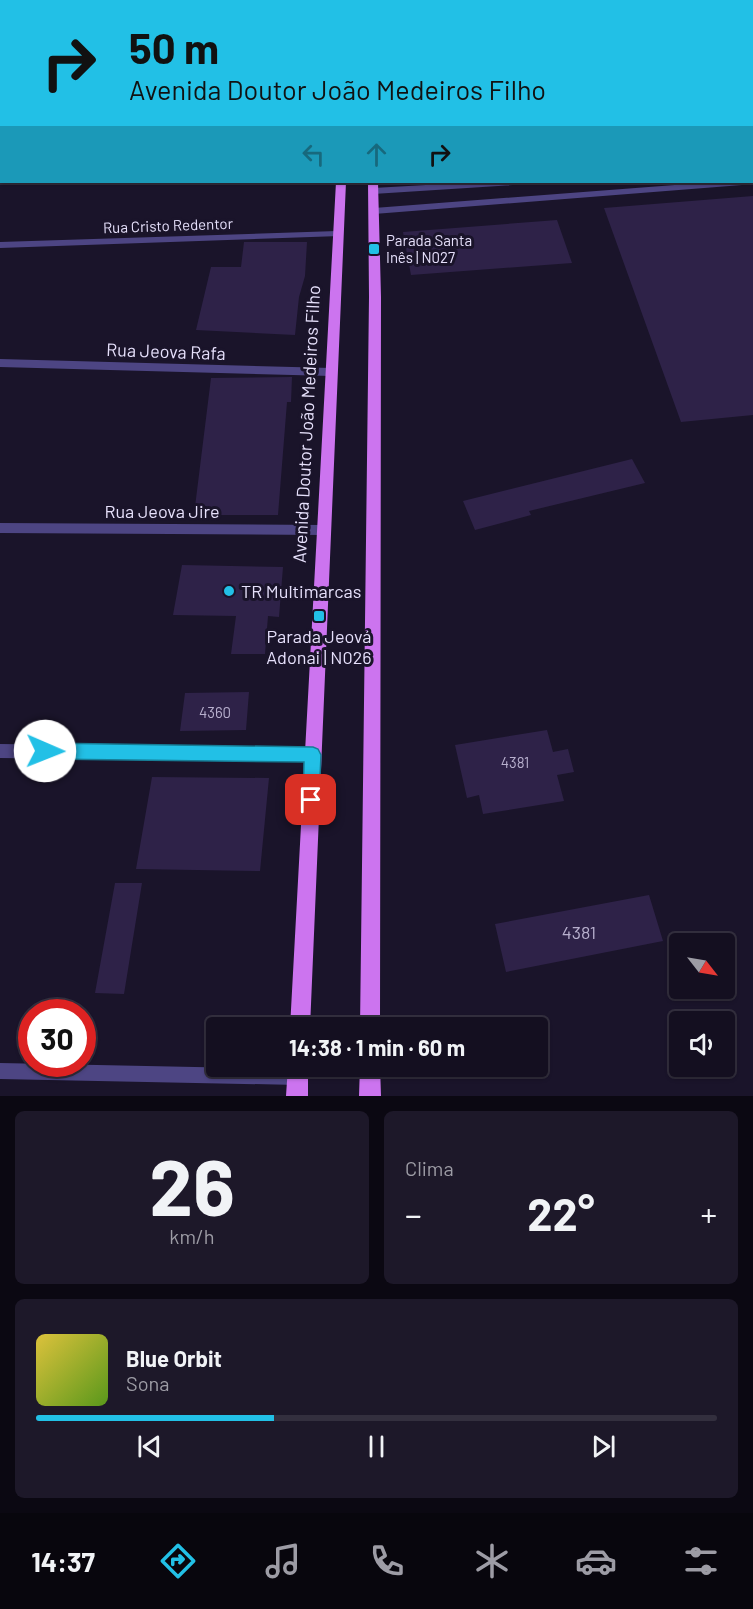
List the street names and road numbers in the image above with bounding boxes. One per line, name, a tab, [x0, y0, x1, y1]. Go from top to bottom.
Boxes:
street label: Rua Cristo Redentor	[103, 214, 234, 236]
street label: Avenida Doutor João Medeiros Filho	[288, 285, 324, 563]
street label: Rua Jeova Rafa	[106, 338, 226, 364]
street label: Rua Jeova Jire	[104, 500, 220, 522]

